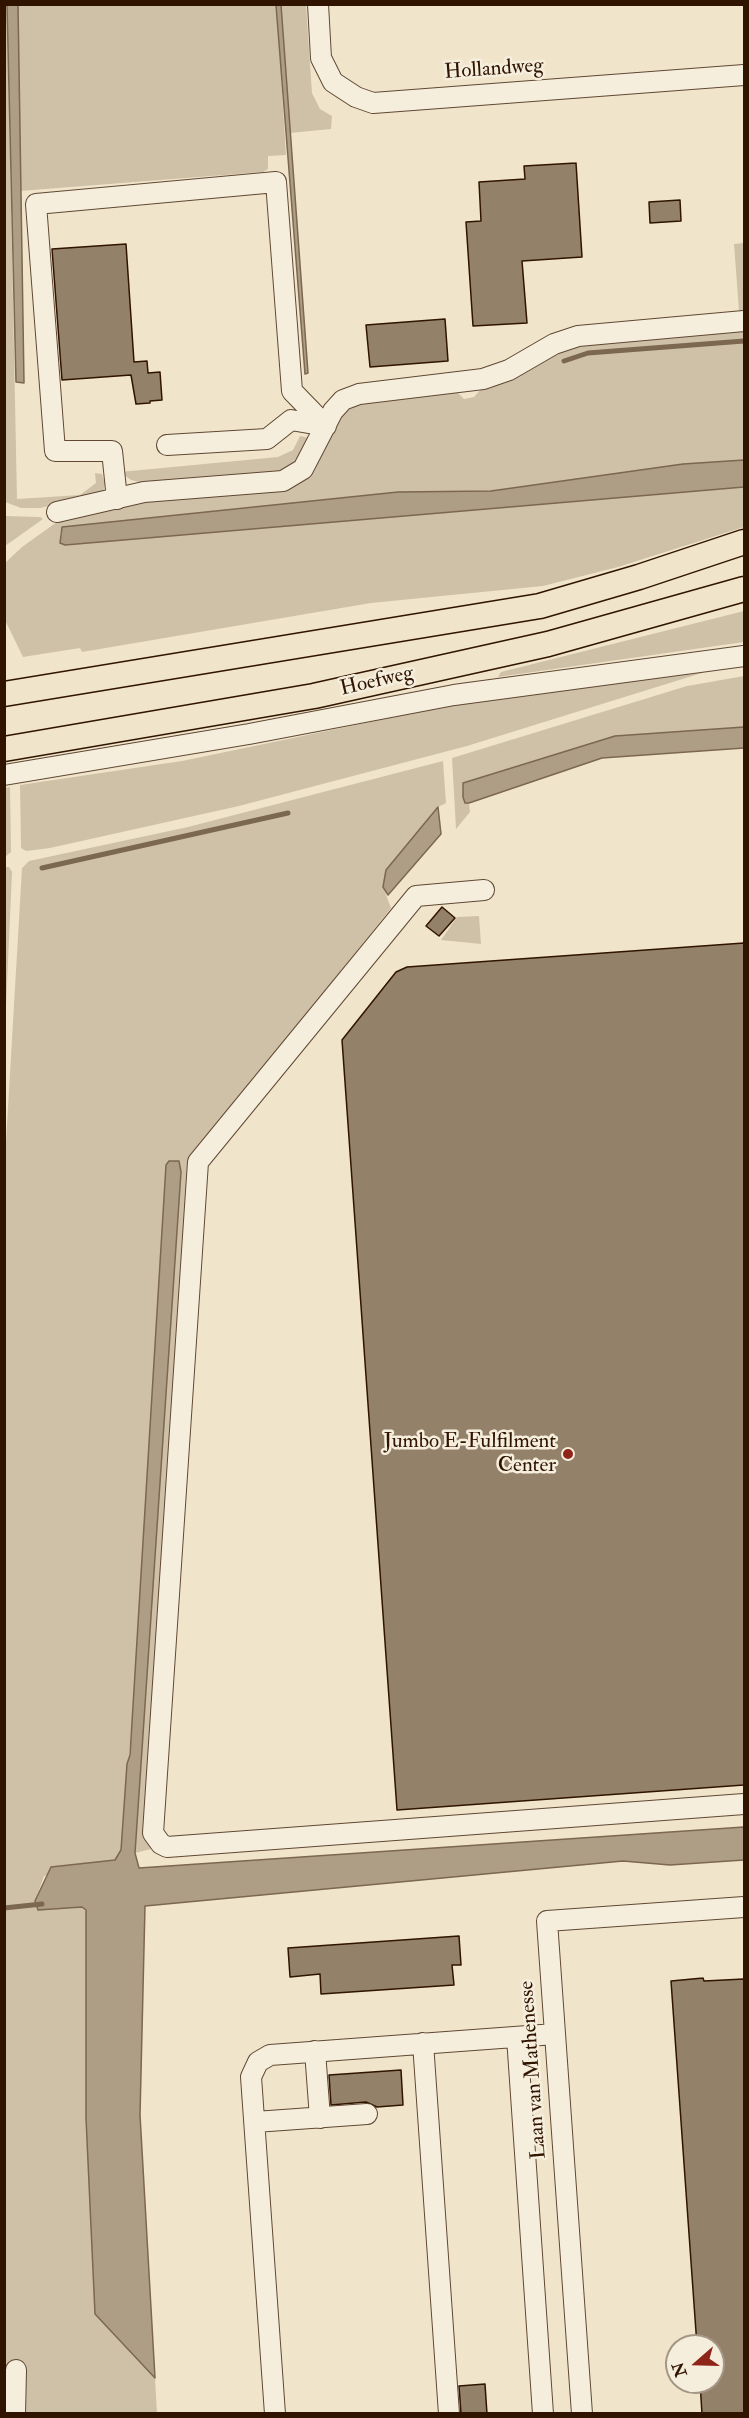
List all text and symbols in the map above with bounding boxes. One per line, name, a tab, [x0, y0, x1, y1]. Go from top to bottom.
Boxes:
street label: Hollandweg	[444, 54, 544, 86]
street label: Hoefweg	[338, 661, 416, 703]
place label: Jumbo E-Fulfilment Center	[384, 1429, 556, 1479]
marker: Jumbo E-Fulfilment Center	[561, 1447, 575, 1461]
street label: Laan van Mathenesse	[515, 1980, 553, 2160]
north arrow	[665, 2334, 725, 2394]
text: N	[668, 2359, 692, 2380]

